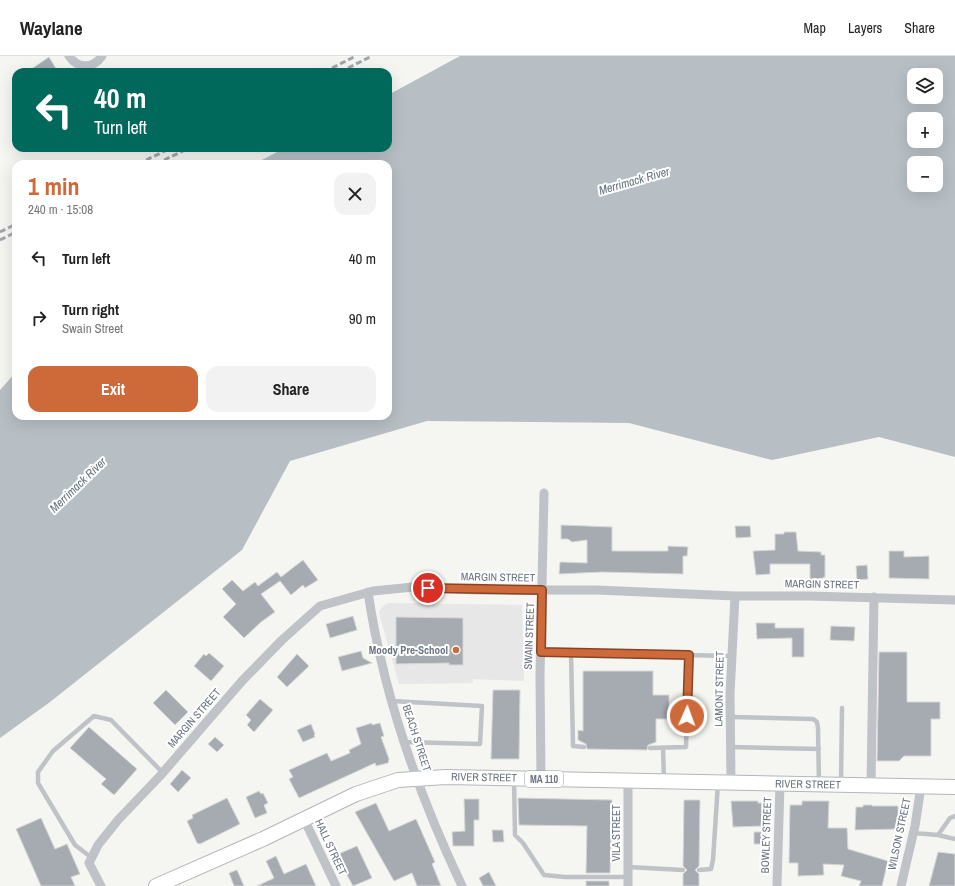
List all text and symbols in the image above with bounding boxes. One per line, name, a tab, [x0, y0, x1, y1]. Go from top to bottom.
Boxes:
text: Waylane	[20, 15, 83, 41]
text: Map	[804, 19, 826, 37]
text: Layers	[848, 19, 882, 37]
text: Share	[904, 19, 935, 37]
map controls	[907, 68, 943, 192]
button: layers	[907, 68, 943, 104]
text: 40 m	[94, 79, 146, 117]
icon: left	[28, 84, 80, 136]
button: +	[907, 112, 943, 148]
text: Turn left	[94, 115, 147, 140]
button: −	[907, 156, 943, 192]
water label: Merrimack River	[597, 163, 672, 199]
text: 1 min	[28, 170, 79, 202]
button: close	[334, 173, 376, 215]
text: 240 m · 15:08	[28, 201, 93, 218]
icon: left	[28, 247, 50, 269]
text: Turn left	[62, 248, 110, 269]
text: 40 m	[349, 248, 376, 269]
text: Turn right	[62, 299, 119, 320]
icon: right	[28, 307, 50, 329]
text: 90 m	[349, 308, 376, 329]
text: Swain Street	[62, 320, 123, 337]
button: Exit	[28, 366, 198, 412]
button: Share	[206, 366, 376, 412]
water label: Merrimack River	[46, 453, 110, 516]
street label: MARGIN STREET	[461, 569, 536, 585]
pin	[411, 571, 445, 605]
street label: MARGIN STREET	[785, 576, 860, 592]
icon: arrive	[417, 577, 439, 599]
street label: SWAIN STREET	[521, 602, 537, 670]
place label: Moody Pre-School	[369, 643, 448, 657]
marker: Moody Pre-School	[451, 645, 461, 655]
street label: LAMONT STREET	[711, 651, 727, 727]
street label: MARGIN STREET	[164, 685, 224, 751]
position arrow	[666, 695, 708, 737]
street label: BEACH STREET	[400, 703, 434, 774]
street label: RIVER STREET	[451, 769, 517, 785]
road number: MA 110	[525, 771, 563, 787]
street label: RIVER STREET	[775, 776, 841, 792]
street label: BOWLEY STREET	[758, 796, 774, 873]
street label: WILSON STREET	[884, 796, 914, 871]
street label: VILA STREET	[609, 804, 623, 862]
street label: HALL STREET	[312, 817, 350, 878]

